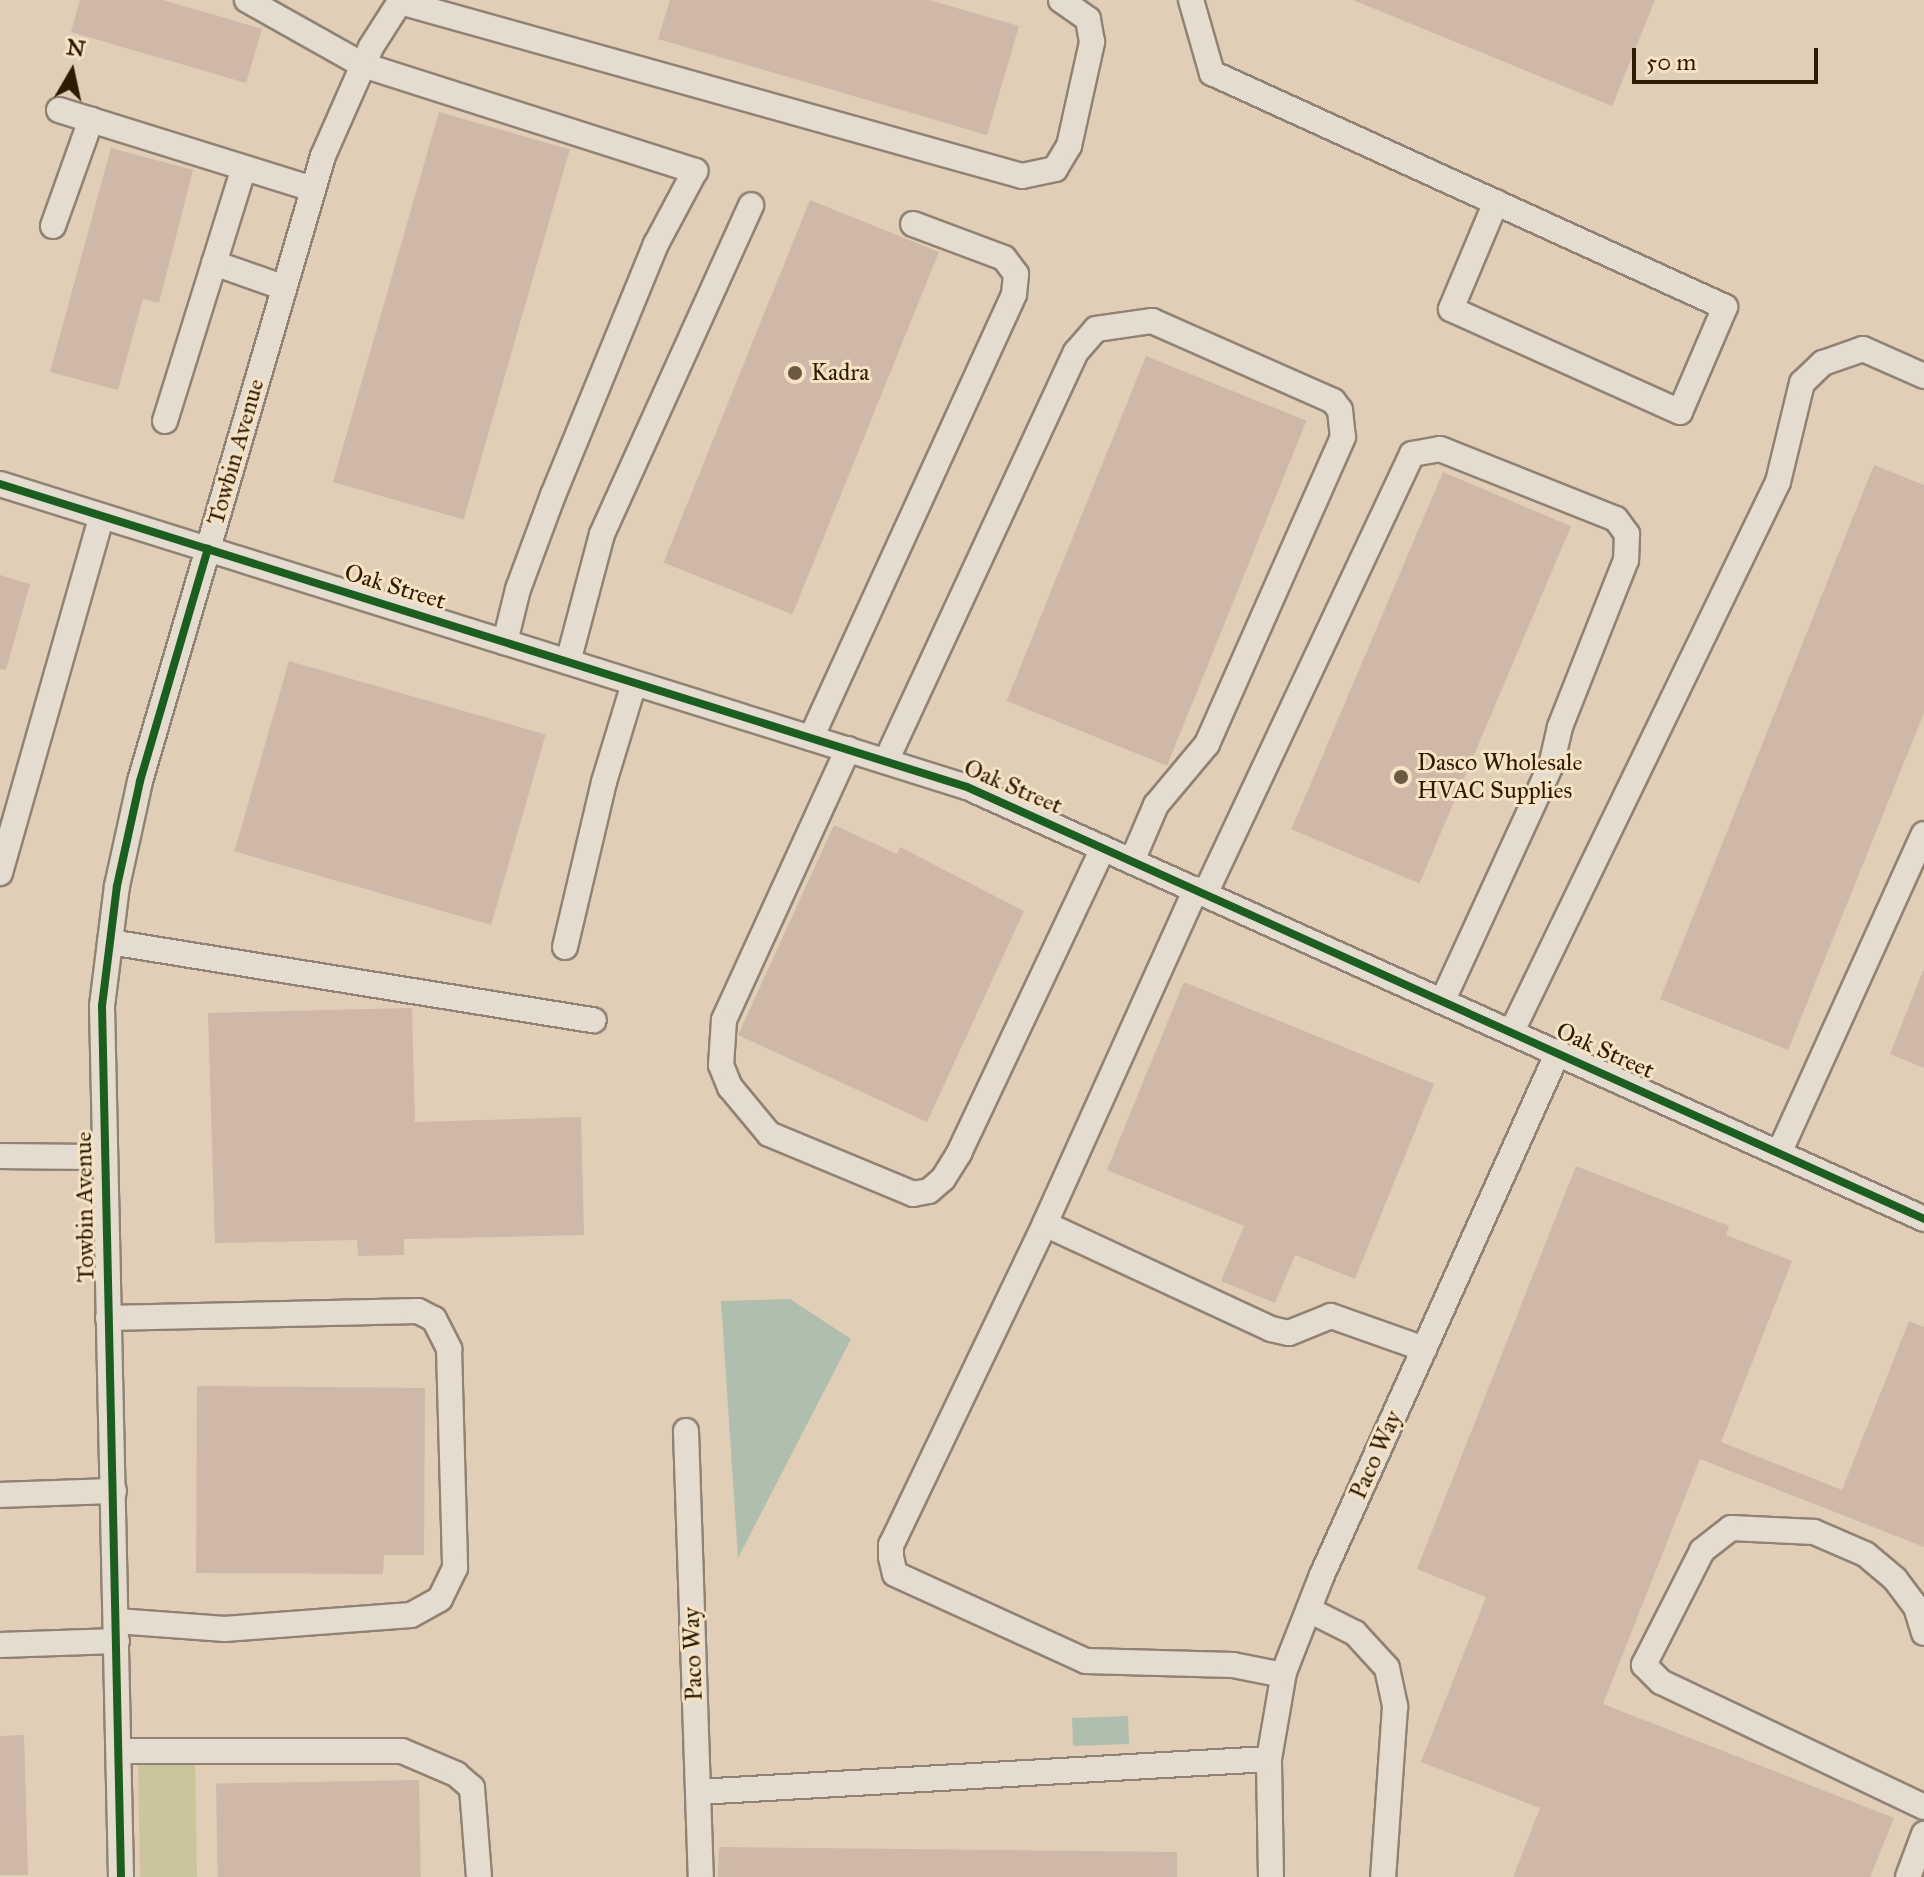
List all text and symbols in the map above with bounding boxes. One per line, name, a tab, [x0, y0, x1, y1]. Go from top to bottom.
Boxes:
north arrow	[32, 32, 112, 112]
scale bar	[1636, 32, 1822, 82]
text: N	[64, 33, 87, 63]
text: 50 m	[1646, 47, 1696, 77]
place label: Kadra	[811, 359, 869, 387]
marker: Kadra	[786, 364, 804, 382]
street label: Towbin Avenue	[201, 376, 271, 528]
street label: Oak Street	[341, 558, 449, 616]
place label: Dasco Wholesale HVAC Supplies	[1417, 749, 1582, 805]
street label: Oak Street	[959, 753, 1067, 821]
marker: Dasco Wholesale HVAC Supplies	[1392, 768, 1410, 786]
street label: Oak Street	[1551, 1017, 1659, 1085]
street label: Towbin Avenue	[69, 1131, 101, 1283]
street label: Paco Way	[1344, 1406, 1408, 1504]
street label: Paco Way	[677, 1607, 709, 1701]

